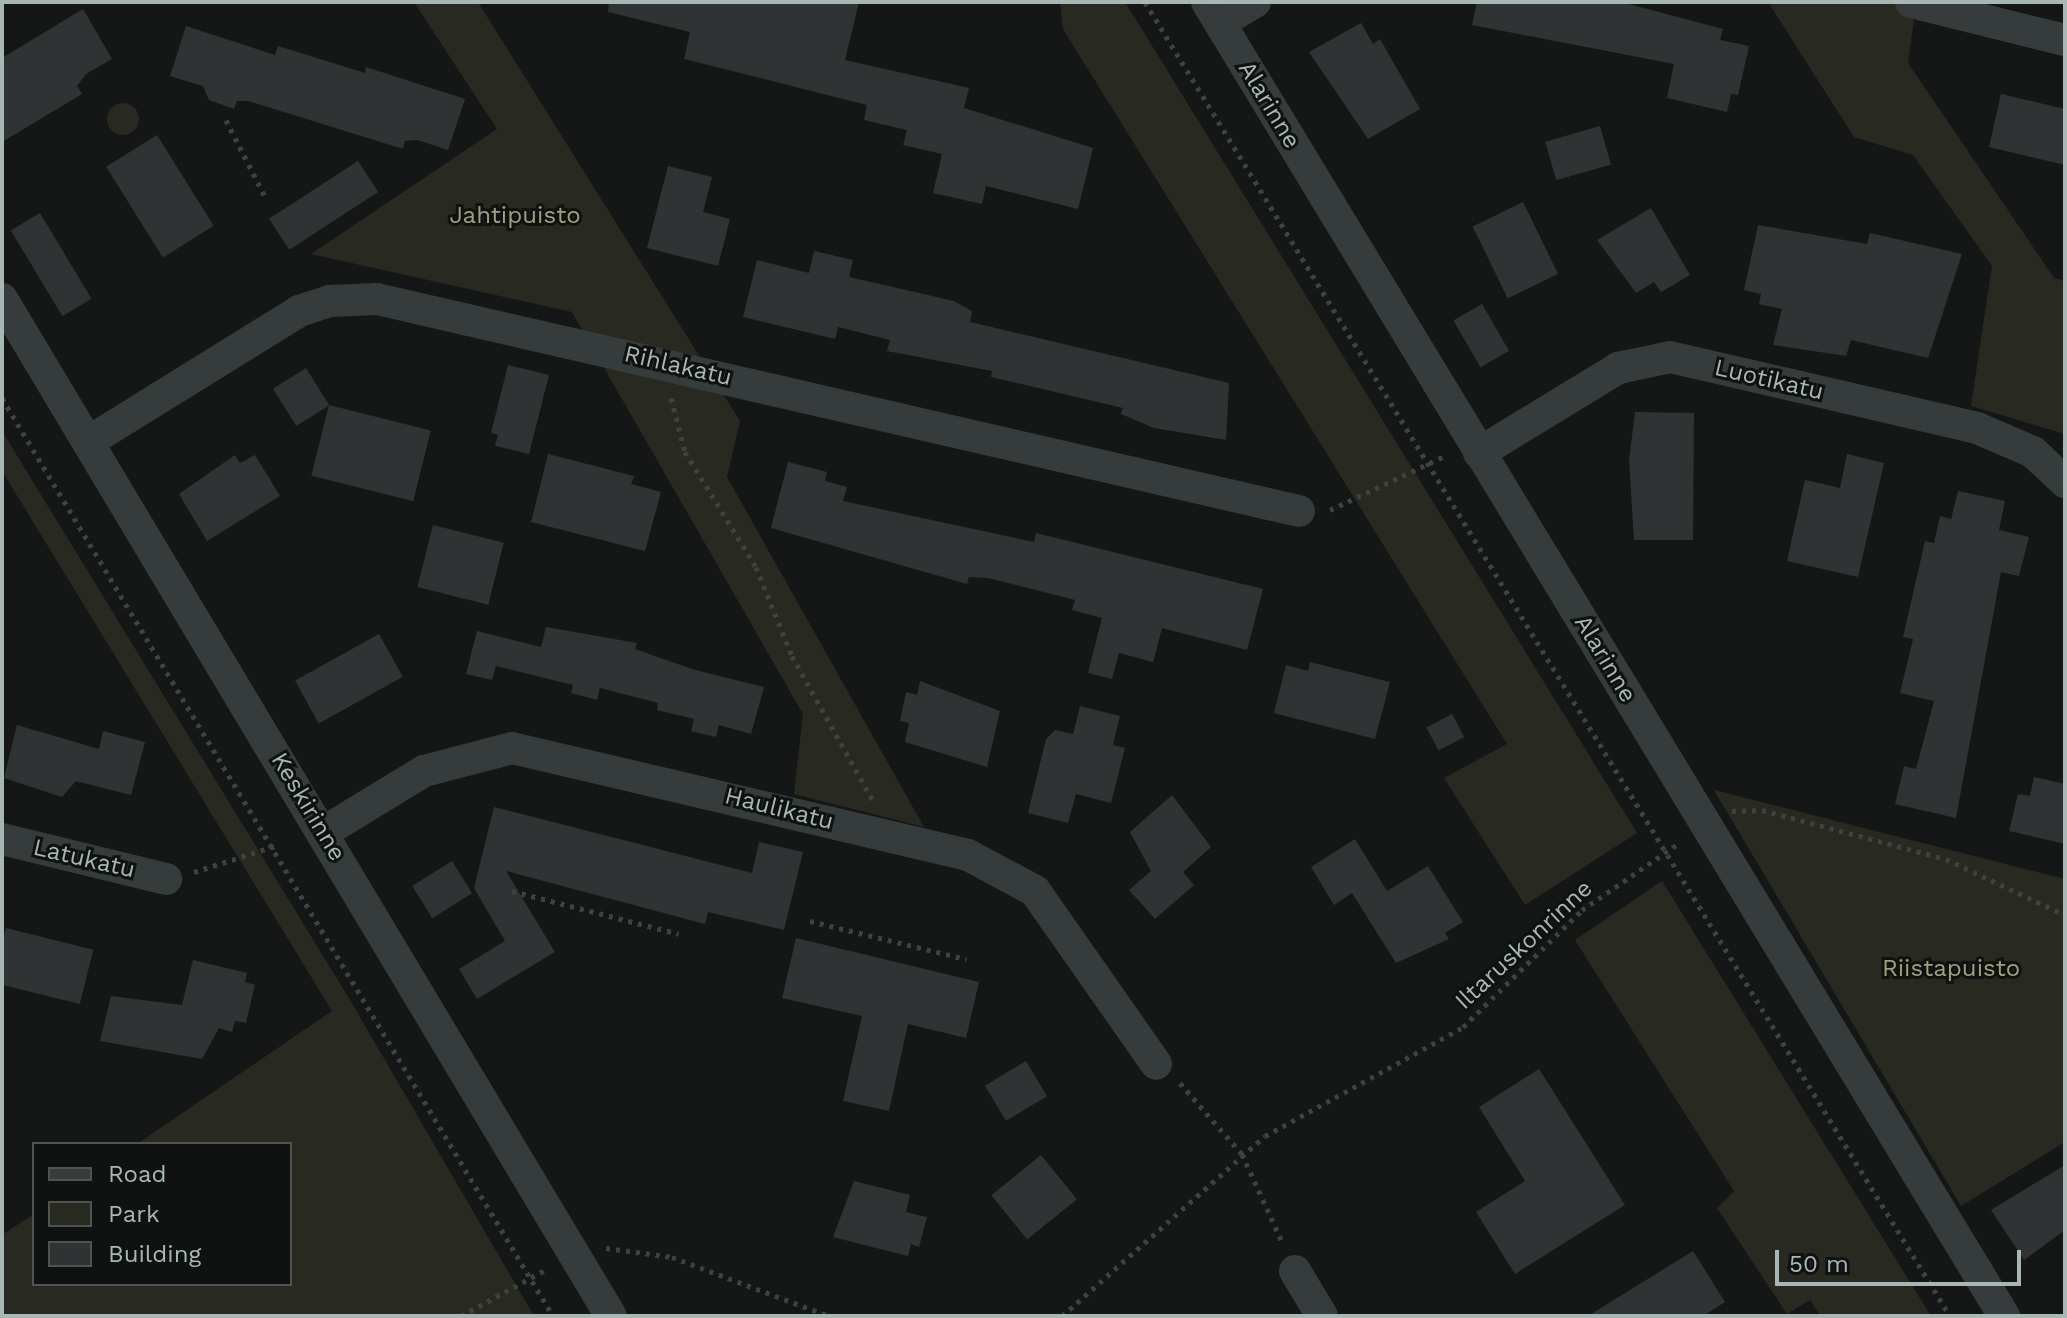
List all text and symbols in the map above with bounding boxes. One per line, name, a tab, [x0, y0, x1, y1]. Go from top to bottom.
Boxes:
street label: Alarinne	[1232, 56, 1306, 154]
park label: Jahtipuisto	[449, 202, 581, 230]
street label: Rihlakatu	[621, 340, 735, 392]
street label: Luotikatu	[1712, 354, 1826, 406]
street label: Alarinne	[1568, 610, 1642, 708]
street label: Keskirinne	[265, 748, 351, 866]
street label: Haulikatu	[722, 782, 836, 836]
street label: Latukatu	[30, 833, 138, 885]
street label: Iltaruskonrinne	[1449, 874, 1599, 1016]
park label: Riistapuisto	[1882, 955, 2020, 983]
legend	[32, 1142, 292, 1286]
text: Road	[108, 1160, 167, 1188]
text: Park	[108, 1200, 160, 1228]
scale bar	[1779, 1234, 2025, 1284]
text: Building	[108, 1240, 201, 1268]
text: 50 m	[1789, 1250, 1849, 1278]

